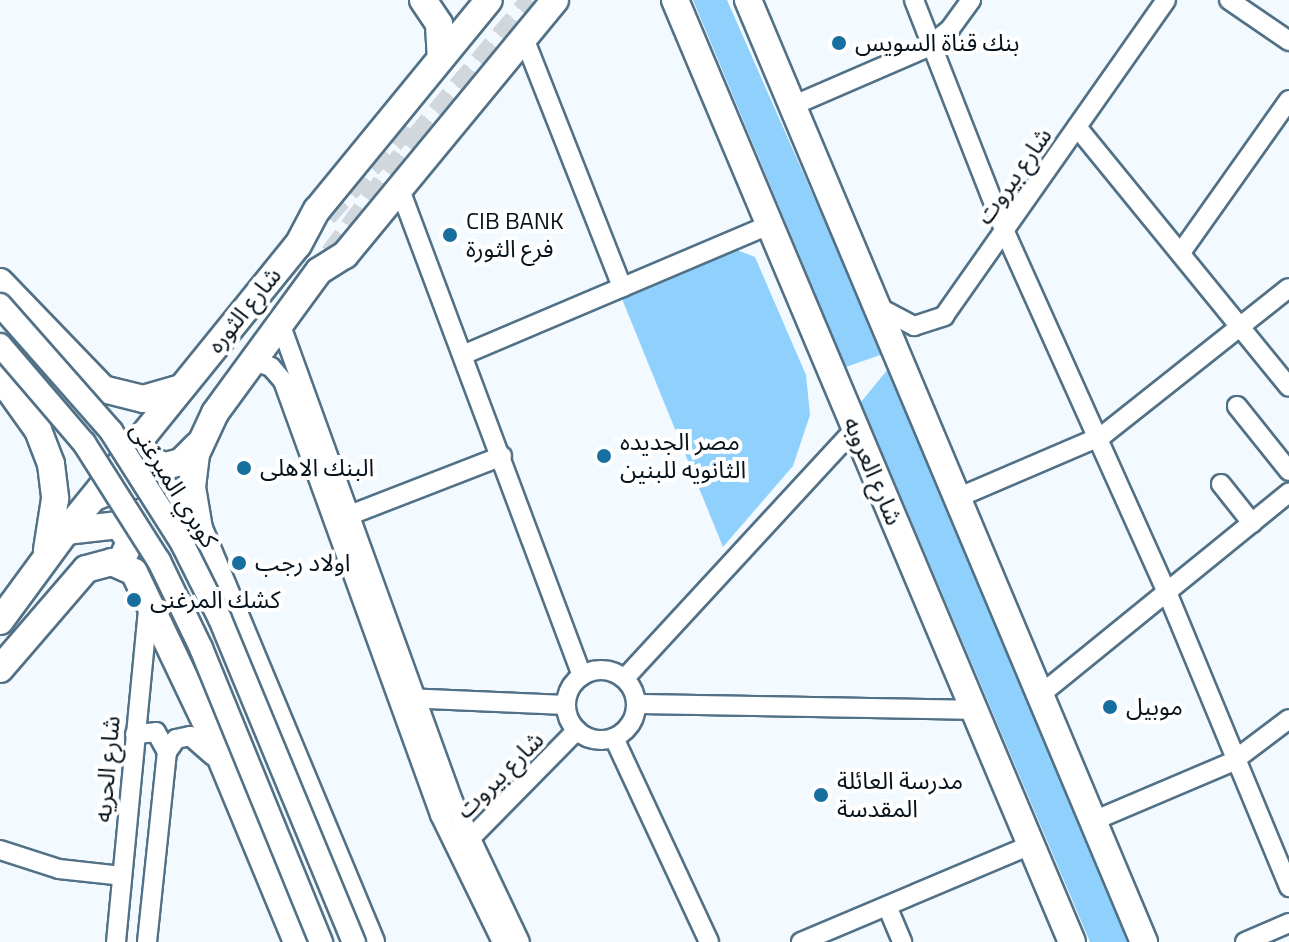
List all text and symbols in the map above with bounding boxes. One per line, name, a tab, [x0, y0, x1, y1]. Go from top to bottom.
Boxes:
place label: بنك قناة السويس	[855, 29, 1019, 57]
marker: بنك قناة السويس	[830, 34, 848, 52]
street label: شارع بيروت	[970, 122, 1058, 230]
place label: CIB BANK فرع الثورة	[466, 207, 564, 263]
marker: CIB BANK فرع الثورة	[441, 226, 459, 244]
street label: شارع الثوره	[201, 261, 287, 359]
street label: شارع العروبه	[837, 413, 909, 529]
street label: كوبري الميرغنى	[124, 417, 224, 553]
place label: مصر الجديده الثانويه للبنين	[620, 428, 746, 484]
marker: مصر الجديده الثانويه للبنين	[595, 447, 613, 465]
place label: البنك الاهلى	[260, 454, 374, 482]
marker: البنك الاهلى	[235, 459, 253, 477]
place label: اولاد رجب	[255, 549, 350, 577]
marker: اولاد رجب	[230, 554, 248, 572]
place label: كشك المرغنى	[150, 586, 280, 614]
marker: كشك المرغنى	[125, 591, 143, 609]
place label: موبيل	[1126, 693, 1183, 721]
marker: موبيل	[1101, 698, 1119, 716]
street label: شارع الحريه	[88, 714, 126, 824]
street label: شارع بيروت	[450, 725, 550, 825]
place label: مدرسة العائلة المقدسة	[837, 767, 963, 823]
marker: مدرسة العائلة المقدسة	[812, 786, 830, 804]

